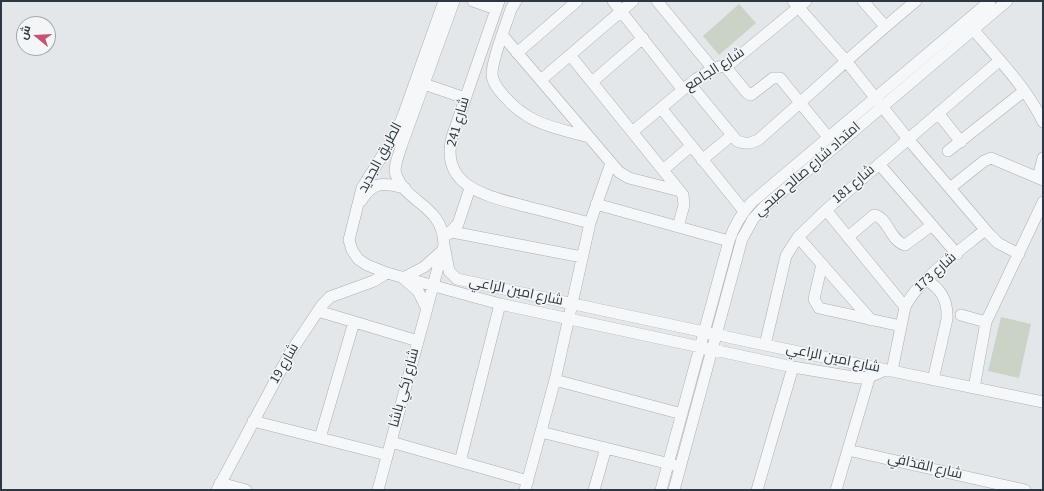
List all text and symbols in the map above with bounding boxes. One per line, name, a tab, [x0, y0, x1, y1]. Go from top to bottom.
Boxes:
north arrow	[16, 16, 56, 56]
text: ش	[16, 23, 34, 41]
street label: شارع الجامع	[682, 44, 748, 96]
street label: شارع 241	[444, 95, 474, 149]
street label: امتداد شارع صالح صبحي	[752, 119, 864, 221]
street label: الطريق الجديد	[355, 120, 407, 196]
street label: شارع 181	[829, 162, 879, 208]
street label: شارع 173	[912, 250, 960, 296]
street label: شارع امين الراعي	[467, 274, 565, 310]
street label: شارع 19	[267, 341, 303, 387]
street label: شارع امين الراعي	[784, 341, 882, 377]
street label: شارع زكي باشا	[386, 347, 424, 429]
street label: شارع القذافي	[886, 450, 964, 484]

